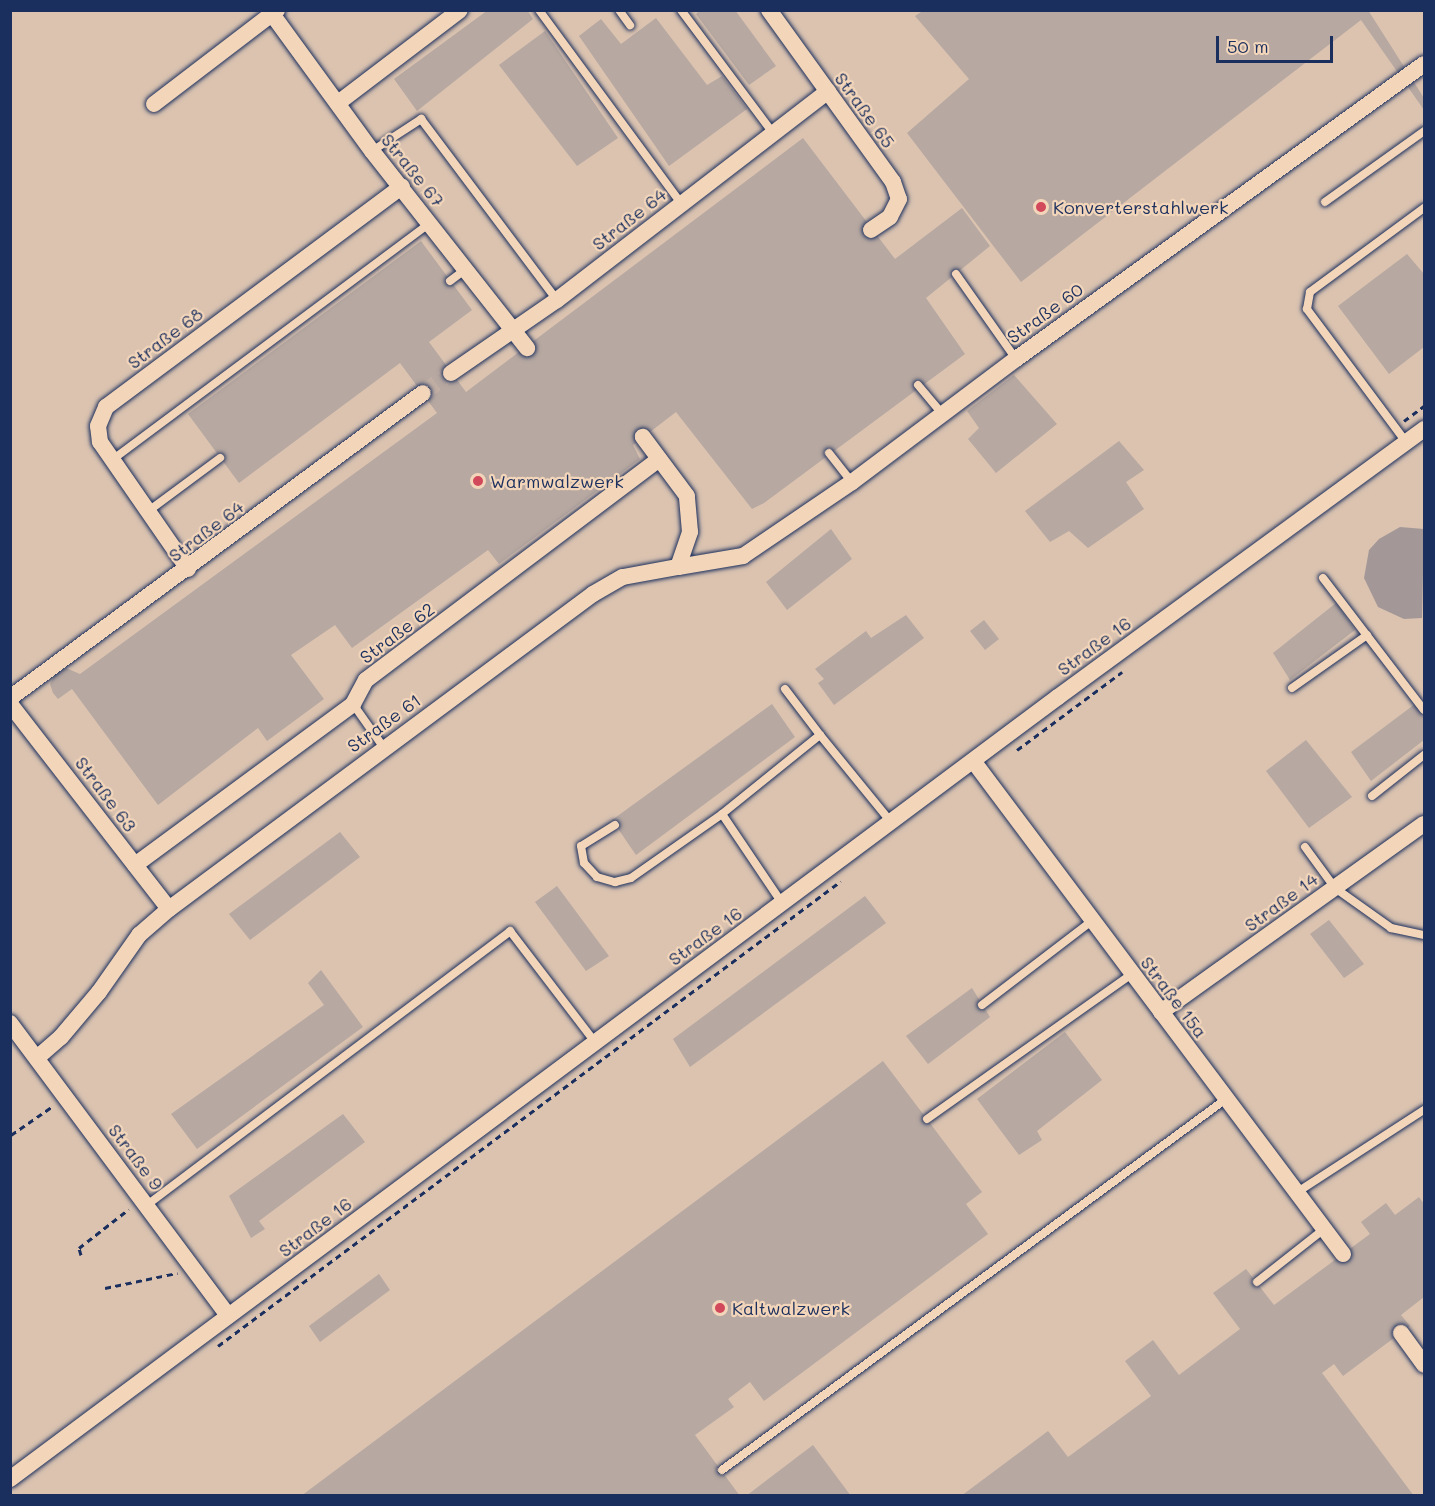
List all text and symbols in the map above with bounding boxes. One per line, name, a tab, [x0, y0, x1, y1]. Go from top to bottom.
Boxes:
scale bar	[1219, 24, 1336, 62]
text: 50 m	[1227, 34, 1269, 58]
street label: Straße 65	[830, 68, 900, 152]
street label: Straße 67	[377, 129, 449, 211]
street label: Straße 64	[588, 183, 670, 255]
place label: Konverterstahlwerk	[1053, 196, 1229, 218]
marker: Konverterstahlwerk	[1034, 200, 1048, 214]
street label: Straße 60	[1003, 278, 1087, 348]
street label: Straße 68	[123, 303, 207, 373]
place label: Warmwalzwerk	[490, 470, 624, 492]
marker: Warmwalzwerk	[471, 474, 485, 488]
street label: Straße 64	[164, 496, 248, 566]
street label: Straße 62	[356, 598, 438, 668]
street label: Straße 16	[1053, 612, 1135, 680]
street label: Straße 61	[343, 689, 425, 757]
street label: Straße 63	[71, 752, 141, 836]
street label: Straße 14	[1240, 868, 1322, 936]
street label: Straße 16	[664, 902, 746, 970]
street label: Straße 15a	[1136, 952, 1212, 1042]
street label: Straße 9	[104, 1120, 168, 1194]
street label: Straße 16	[274, 1193, 356, 1261]
place label: Kaltwalzwerk	[732, 1297, 850, 1319]
marker: Kaltwalzwerk	[713, 1301, 727, 1315]

